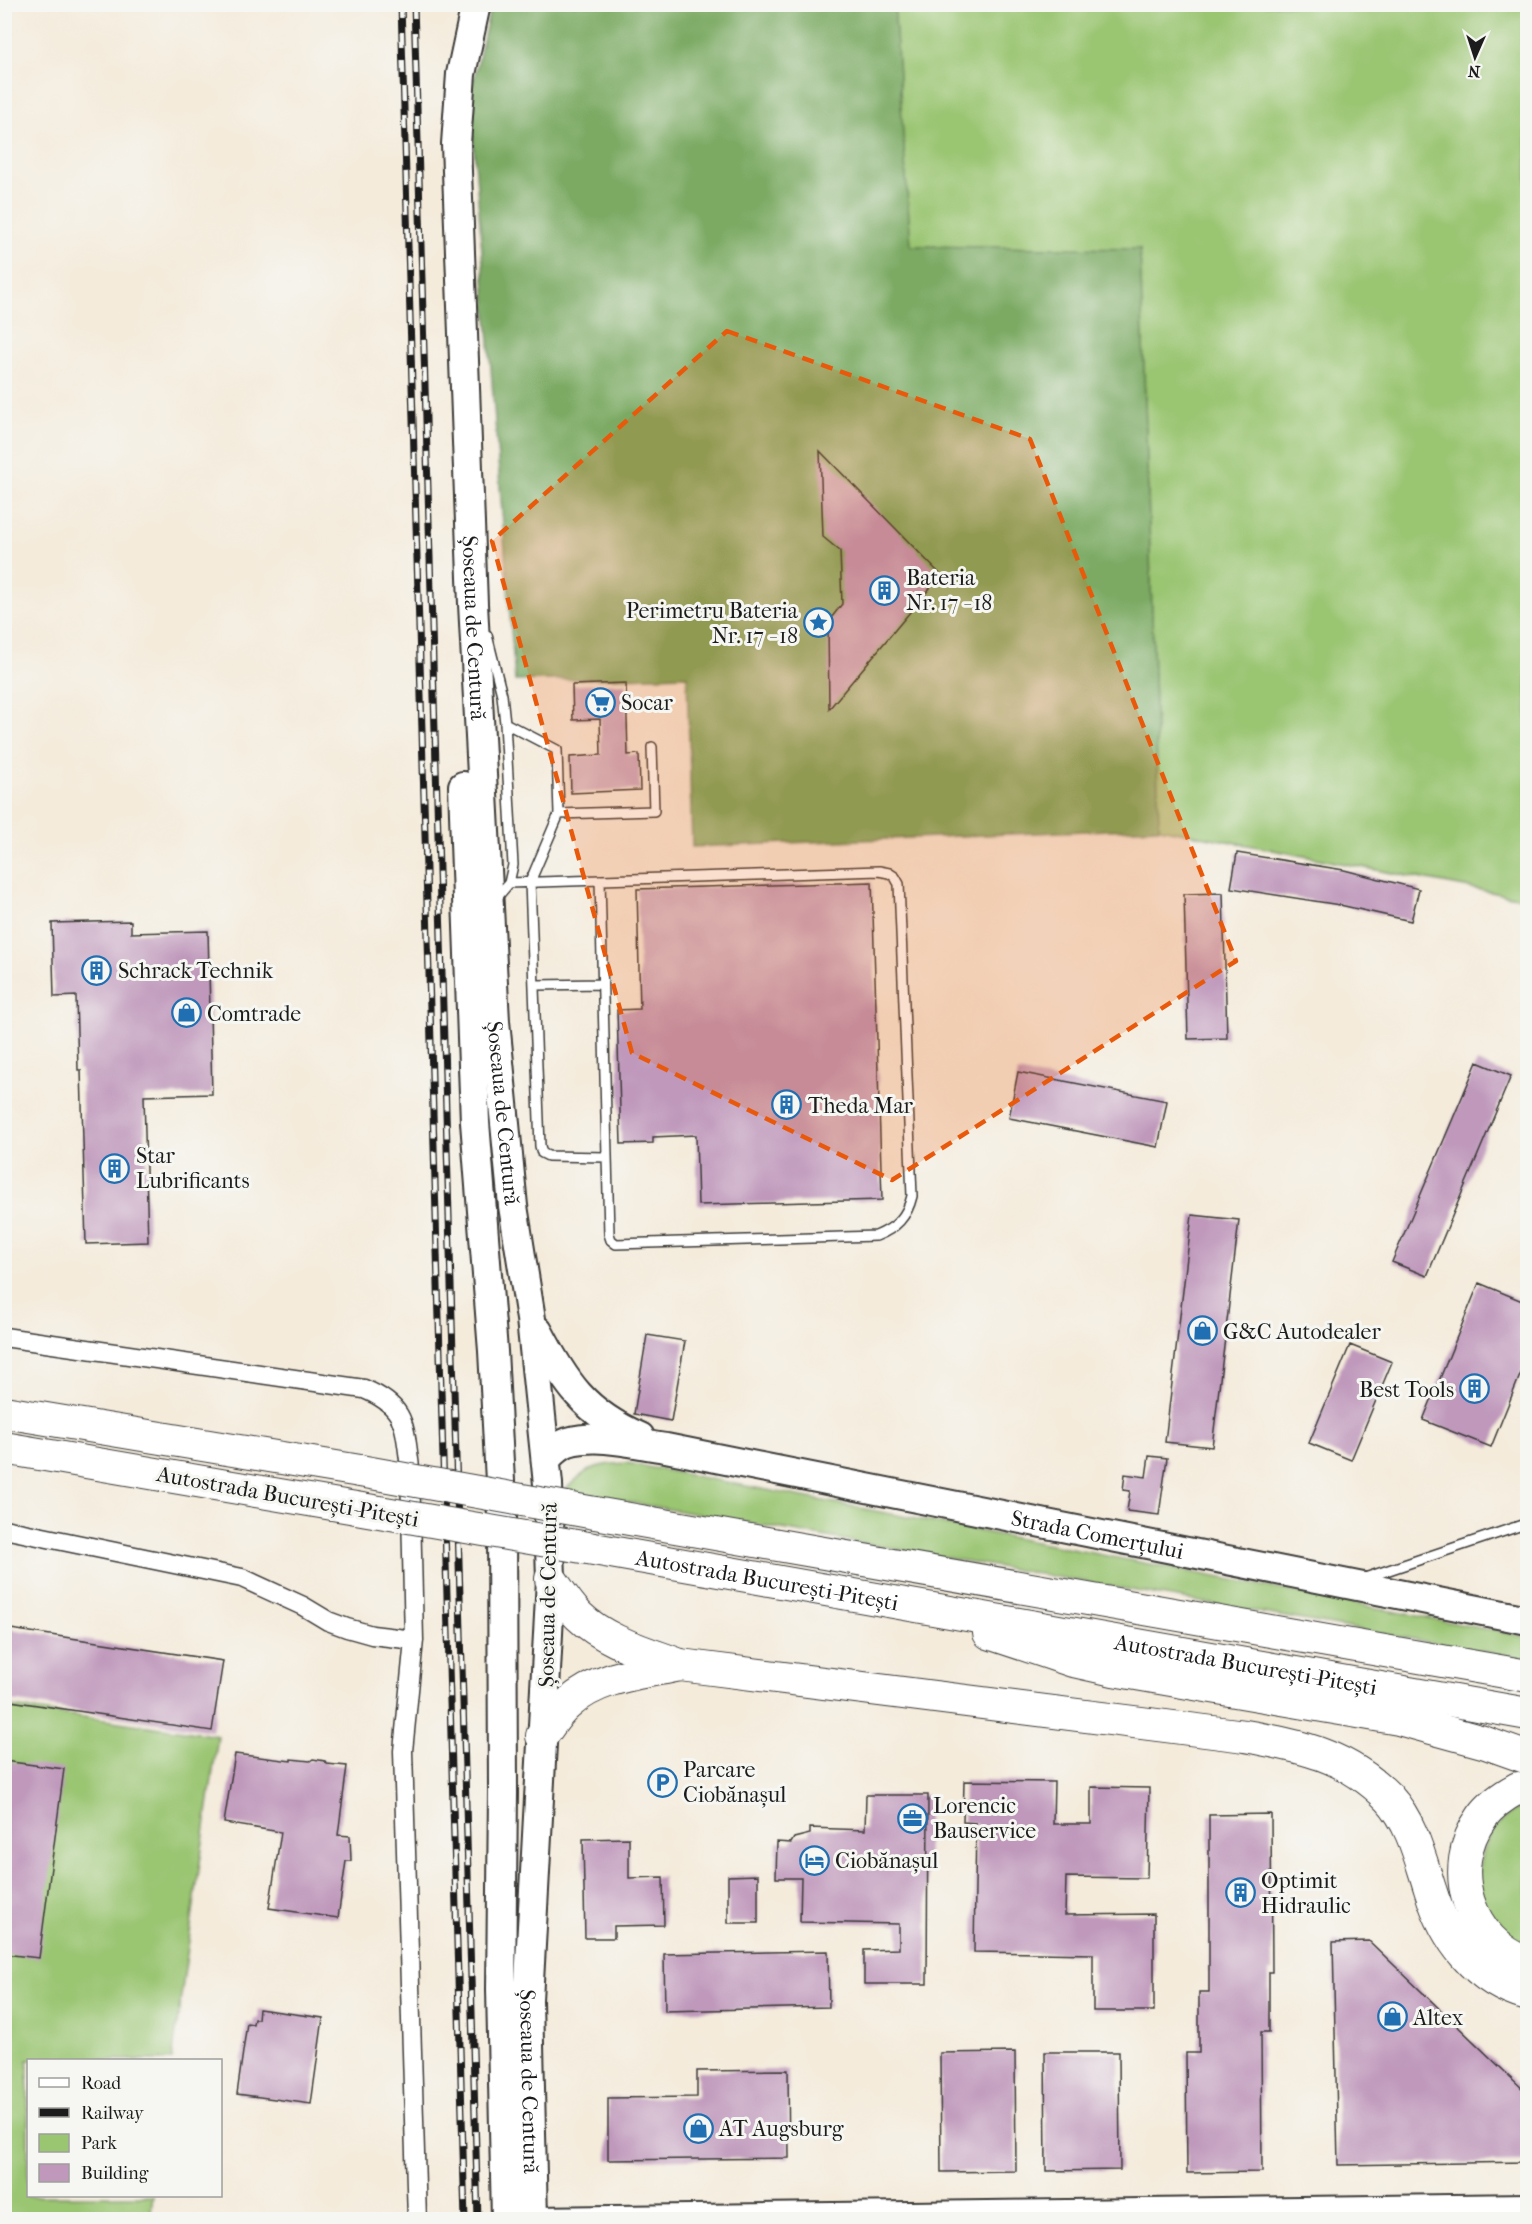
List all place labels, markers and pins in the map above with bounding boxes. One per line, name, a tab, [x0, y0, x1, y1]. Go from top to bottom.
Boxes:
place label: Bateria Nr. 17 - 18	[906, 565, 992, 616]
building icon: Bateria Nr. 17 - 18	[869, 574, 901, 606]
place label: Perimetru Bateria Nr. 17 - 18	[626, 598, 799, 649]
place icon: Perimetru Bateria Nr. 17 - 18	[803, 607, 835, 639]
supermarket icon: Socar	[584, 686, 616, 718]
place label: Socar	[621, 690, 673, 716]
building icon: Schrack Technik	[81, 954, 113, 986]
place label: Schrack Technik	[118, 958, 274, 984]
shop icon: Comtrade	[170, 997, 202, 1029]
place label: Comtrade	[207, 1001, 301, 1027]
building icon: Theda Mar	[771, 1089, 803, 1121]
place label: Theda Mar	[808, 1093, 914, 1119]
place label: Star Lubrificants	[136, 1143, 250, 1194]
building icon: Star Lubrificants	[99, 1152, 131, 1184]
shop icon: G&C Autodealer	[1186, 1315, 1218, 1347]
place label: G&C Autodealer	[1223, 1319, 1381, 1345]
building icon: Best Tools	[1459, 1373, 1491, 1405]
place label: Best Tools	[1359, 1377, 1454, 1403]
place label: Parcare Ciobănașul	[683, 1757, 786, 1808]
parking icon: Parcare Ciobănașul	[646, 1766, 678, 1798]
place label: Lorencic Bauservice	[933, 1793, 1036, 1844]
office icon: Lorencic Bauservice	[896, 1802, 928, 1834]
hotel icon: Ciobănașul	[798, 1844, 830, 1876]
place label: Ciobănașul	[835, 1848, 938, 1874]
place label: Optimit Hidraulic	[1261, 1868, 1351, 1919]
building icon: Optimit Hidraulic	[1224, 1877, 1256, 1909]
shop icon: Altex	[1376, 2001, 1408, 2033]
place label: Altex	[1412, 2005, 1464, 2031]
shop icon: AT Augsburg	[682, 2112, 714, 2144]
place label: AT Augsburg	[718, 2116, 844, 2142]

